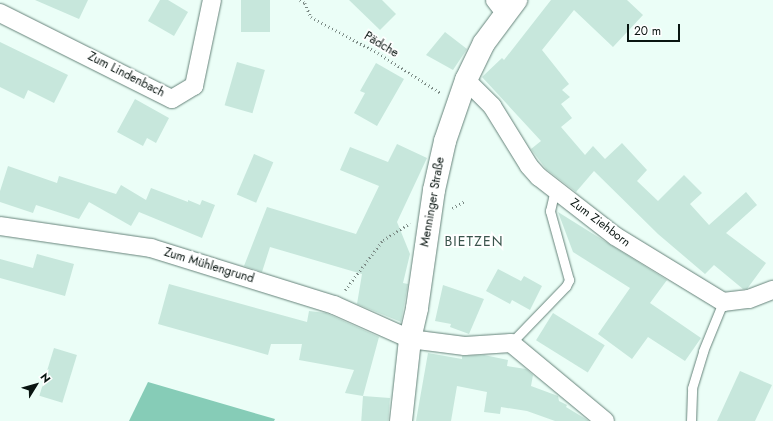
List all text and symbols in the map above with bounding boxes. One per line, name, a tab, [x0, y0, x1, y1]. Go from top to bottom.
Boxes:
scale bar	[629, 16, 682, 42]
text: 20 m	[634, 22, 661, 40]
street label: Pädche	[361, 29, 401, 61]
street label: Zum Lindenbach	[85, 49, 167, 101]
street label: Menninger Straße	[418, 156, 448, 248]
street label: Zum Ziehborn	[567, 196, 633, 250]
district label: BIETZEN	[444, 233, 504, 249]
street label: Zum Mühlengrund	[162, 245, 256, 287]
north arrow	[16, 365, 56, 405]
text: N	[37, 369, 55, 386]

